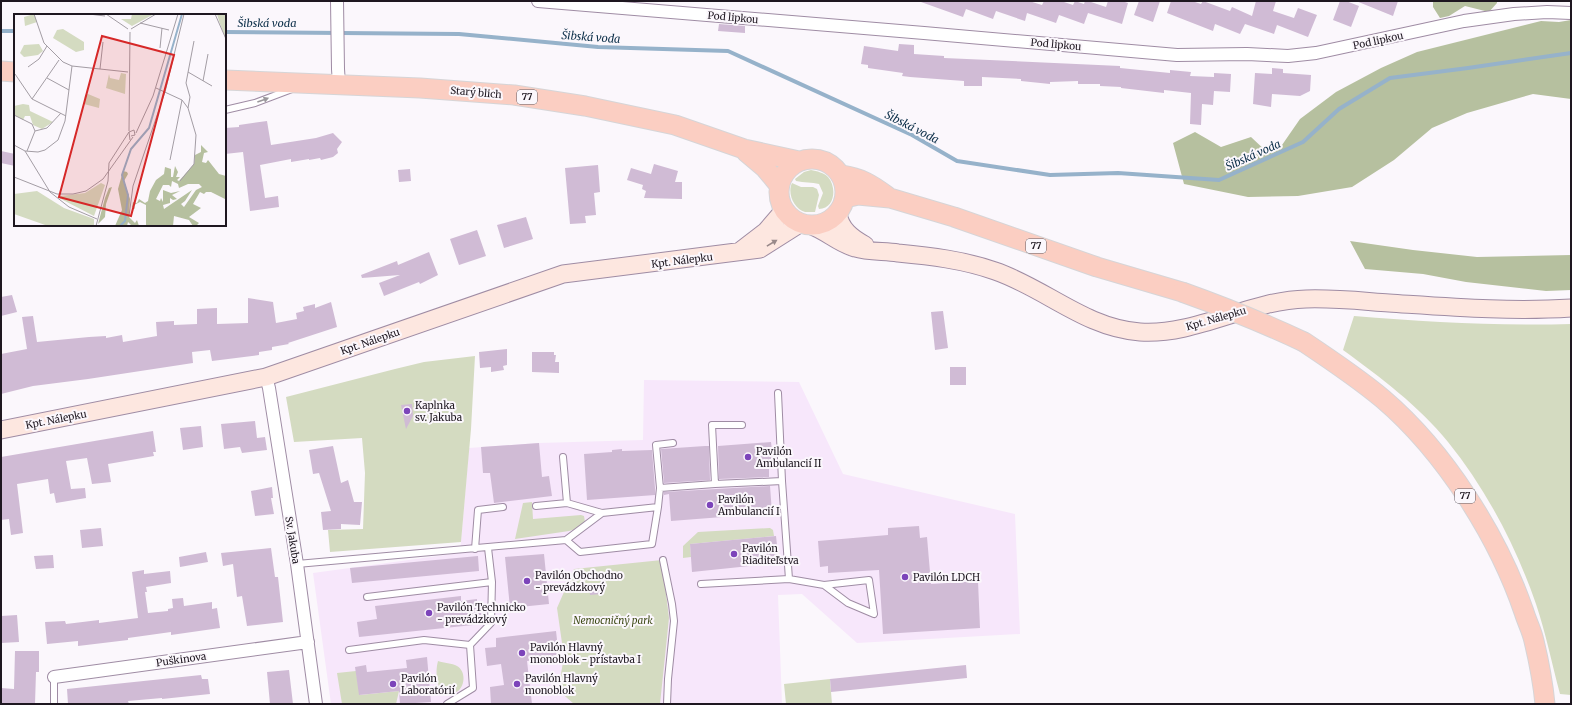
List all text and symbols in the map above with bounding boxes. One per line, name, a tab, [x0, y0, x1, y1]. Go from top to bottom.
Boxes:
street label: Pod lipkou	[707, 9, 759, 26]
inset map	[14, 14, 226, 226]
water label: Šibská voda	[238, 16, 297, 30]
water label: Šibská voda	[561, 28, 621, 46]
street label: Pod lipkou	[1352, 29, 1404, 52]
street label: Pod lipkou	[1030, 36, 1082, 53]
street label: Starý blich	[450, 84, 503, 101]
road number: 77	[517, 90, 537, 104]
one-way arrow	[257, 97, 269, 103]
water label: Šibská voda	[883, 107, 941, 147]
water label: Šibská voda	[1223, 137, 1283, 173]
one-way arrow	[767, 239, 777, 247]
road number: 77	[1026, 239, 1046, 253]
street label: Kpt. Nálepku	[651, 250, 714, 271]
street label: Kpt. Nálepku	[1185, 304, 1248, 333]
street label: Kpt. Nálepku	[339, 325, 402, 358]
place label: Kaplnka sv. Jakuba	[415, 399, 463, 424]
marker: Kaplnka sv. Jakuba	[402, 406, 412, 416]
street label: Kpt. Nálepku	[24, 407, 88, 432]
place label: Pavilón Ambulancií II	[755, 445, 822, 470]
marker: Pavilón Ambulancií II	[743, 452, 753, 462]
road number: 77	[1455, 489, 1475, 503]
place label: Pavilón Ambulancií I	[717, 493, 780, 518]
marker: Pavilón Ambulancií I	[705, 500, 715, 510]
street label: Sv. Jakuba	[282, 515, 303, 565]
place label: Pavilón Riaditeľstva	[742, 542, 799, 567]
marker: Pavilón Riaditeľstva	[729, 549, 739, 559]
place label: Pavilón Obchodno - prevádzkový	[535, 569, 623, 594]
place label: Pavilón LDCH	[913, 571, 980, 584]
marker: Pavilón LDCH	[900, 572, 910, 582]
marker: Pavilón Obchodno - prevádzkový	[522, 576, 532, 586]
place label: Pavilón Technicko - prevádzkový	[437, 601, 526, 626]
marker: Pavilón Technicko - prevádzkový	[424, 608, 434, 618]
park label: Nemocničný park	[573, 614, 653, 627]
place label: Pavilón Hlavný monoblok - prístavba I	[530, 641, 641, 666]
marker: Pavilón Hlavný monoblok - prístavba I	[517, 648, 527, 658]
street label: Puškinova	[155, 649, 208, 669]
place label: Pavilón Laboratórií	[401, 672, 456, 697]
place label: Pavilón Hlavný monoblok	[525, 672, 598, 697]
marker: Pavilón Laboratórií	[388, 679, 398, 689]
marker: Pavilón Hlavný monoblok	[512, 679, 522, 689]

